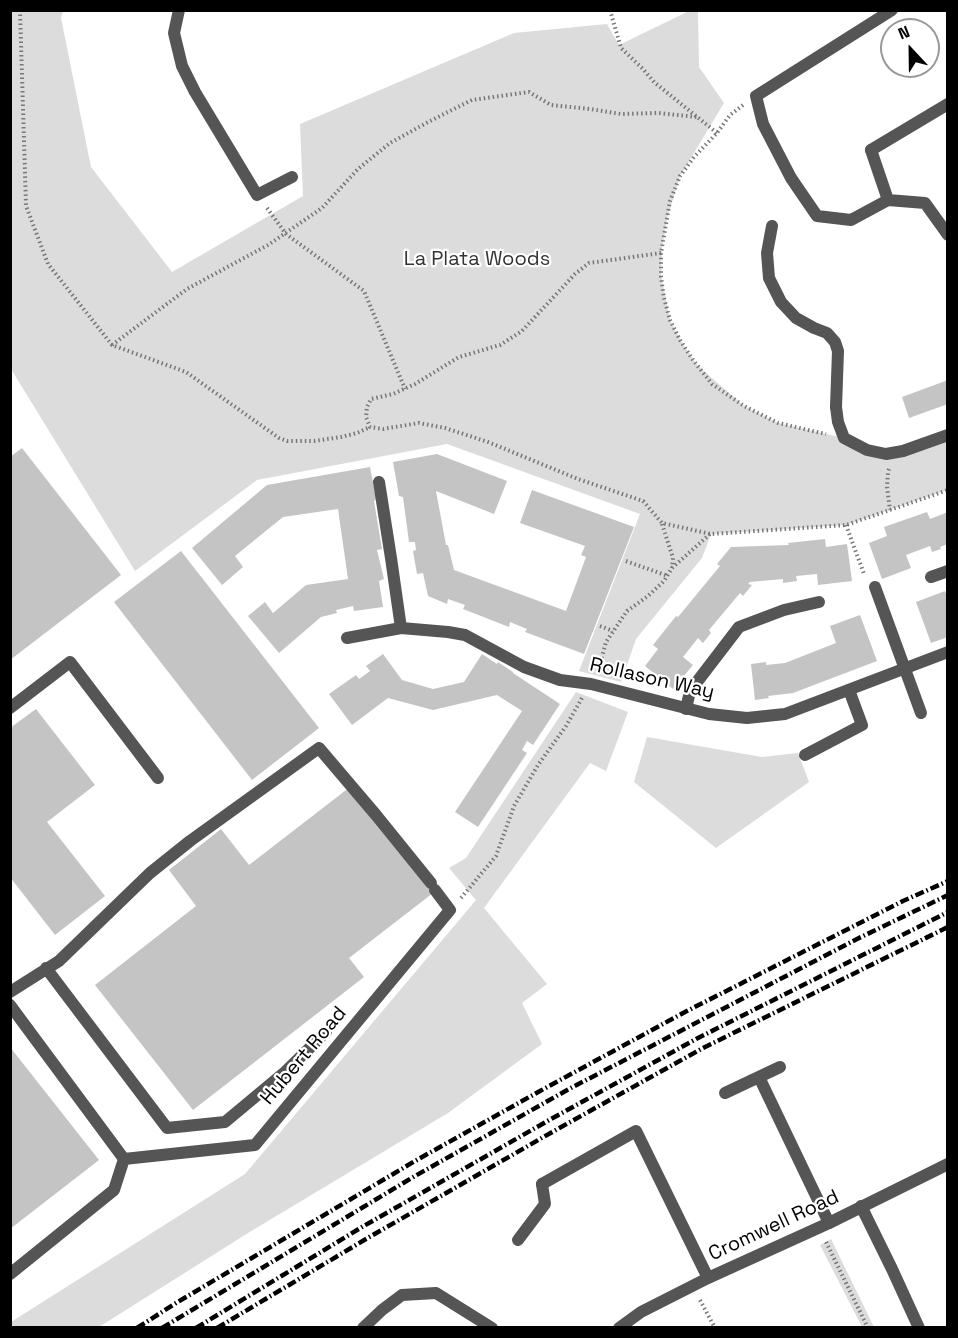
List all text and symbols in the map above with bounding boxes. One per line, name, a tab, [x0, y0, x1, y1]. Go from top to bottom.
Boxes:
north arrow	[880, 18, 940, 78]
text: N	[895, 21, 913, 44]
park label: La Plata Woods	[404, 248, 550, 272]
street label: Rollason Way	[587, 653, 717, 705]
street label: Hubert Road	[256, 1002, 352, 1110]
street label: Cromwell Road	[705, 1185, 843, 1267]

